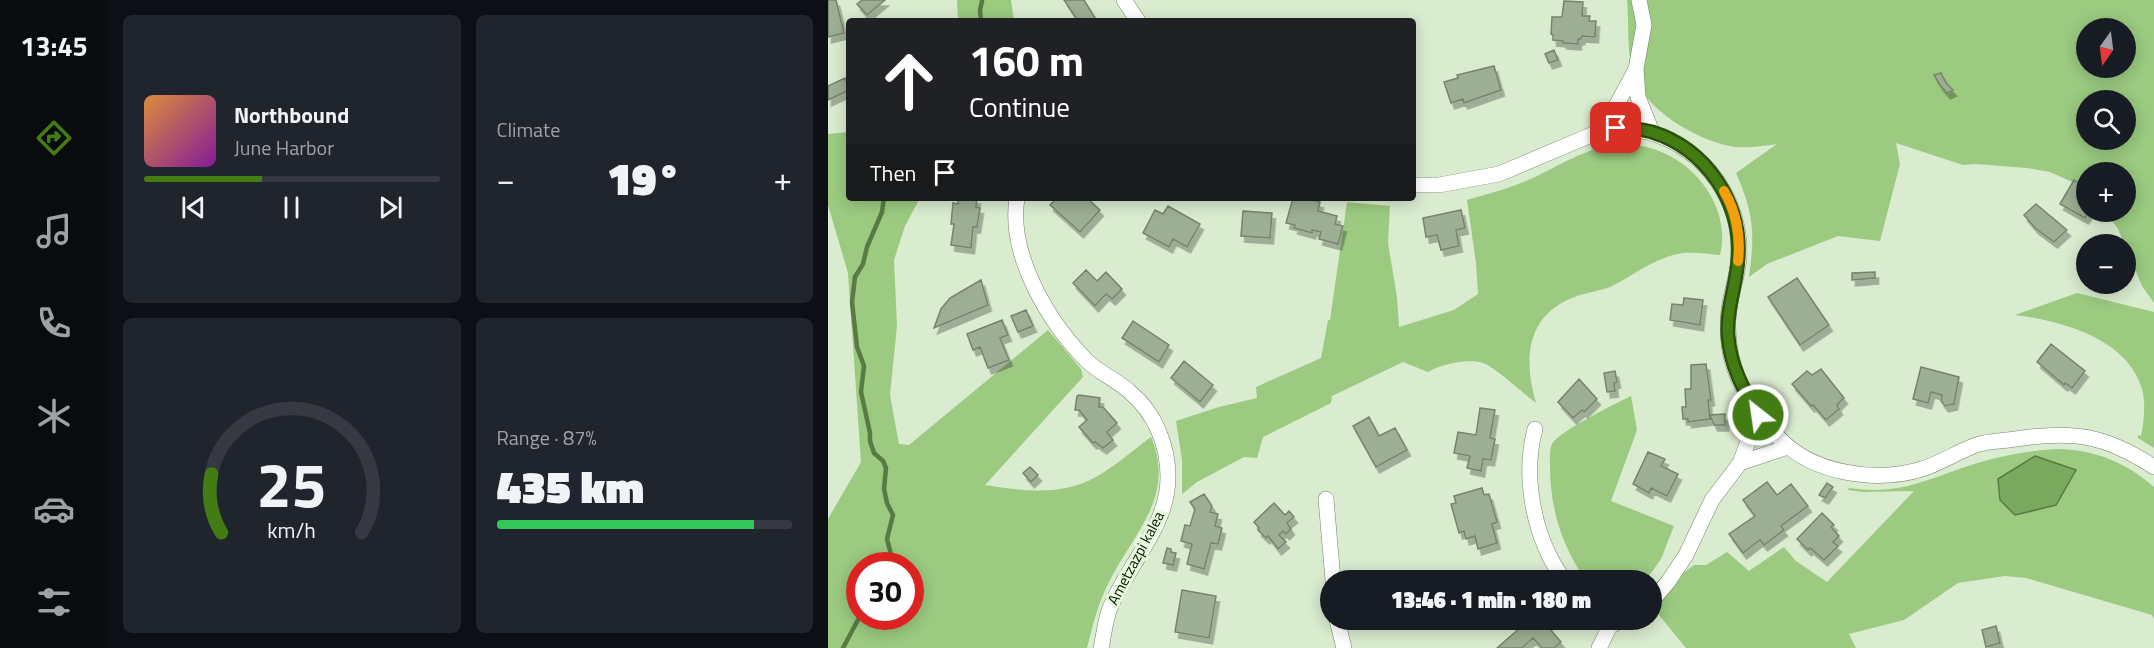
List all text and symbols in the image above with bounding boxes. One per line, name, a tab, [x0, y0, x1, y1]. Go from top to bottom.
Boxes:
north arrow	[2076, 18, 2136, 78]
map controls	[2076, 18, 2136, 294]
text: 13:45	[20, 25, 88, 66]
text: 160 m	[969, 28, 1084, 92]
icon: ahead	[870, 42, 948, 120]
text: Continue	[969, 86, 1070, 127]
button: search	[2076, 90, 2136, 150]
text: Northbound	[234, 98, 349, 132]
pin	[1590, 102, 1641, 153]
icon: arrive	[1599, 111, 1632, 144]
text: Climate	[497, 114, 560, 145]
icon: directions	[33, 117, 75, 159]
text: June Harbor	[234, 132, 334, 163]
text: 19°	[607, 144, 681, 212]
text: −	[497, 154, 515, 204]
text: +	[774, 154, 792, 204]
text: Then	[870, 156, 916, 190]
icon: arrive	[928, 156, 961, 189]
button: +	[2076, 162, 2136, 222]
icon: previous	[177, 191, 210, 224]
icon: pause	[275, 191, 308, 224]
icon: next	[374, 191, 407, 224]
icon: music	[33, 210, 75, 252]
button: −	[2076, 234, 2136, 294]
icon: phone	[33, 302, 75, 344]
position arrow	[1726, 383, 1790, 447]
icon: climate	[33, 395, 75, 437]
text: Range · 87%	[497, 422, 597, 453]
text: 25	[257, 436, 327, 531]
text: 435 km	[497, 452, 644, 520]
icon: car	[33, 488, 75, 530]
street label: Ametzazpi kalea	[1101, 506, 1170, 609]
text: km/h	[267, 514, 316, 546]
speed limit sign: 30	[846, 552, 924, 630]
icon: filters	[33, 581, 75, 623]
text: 13:46 · 1 min · 180 m	[1391, 583, 1591, 617]

